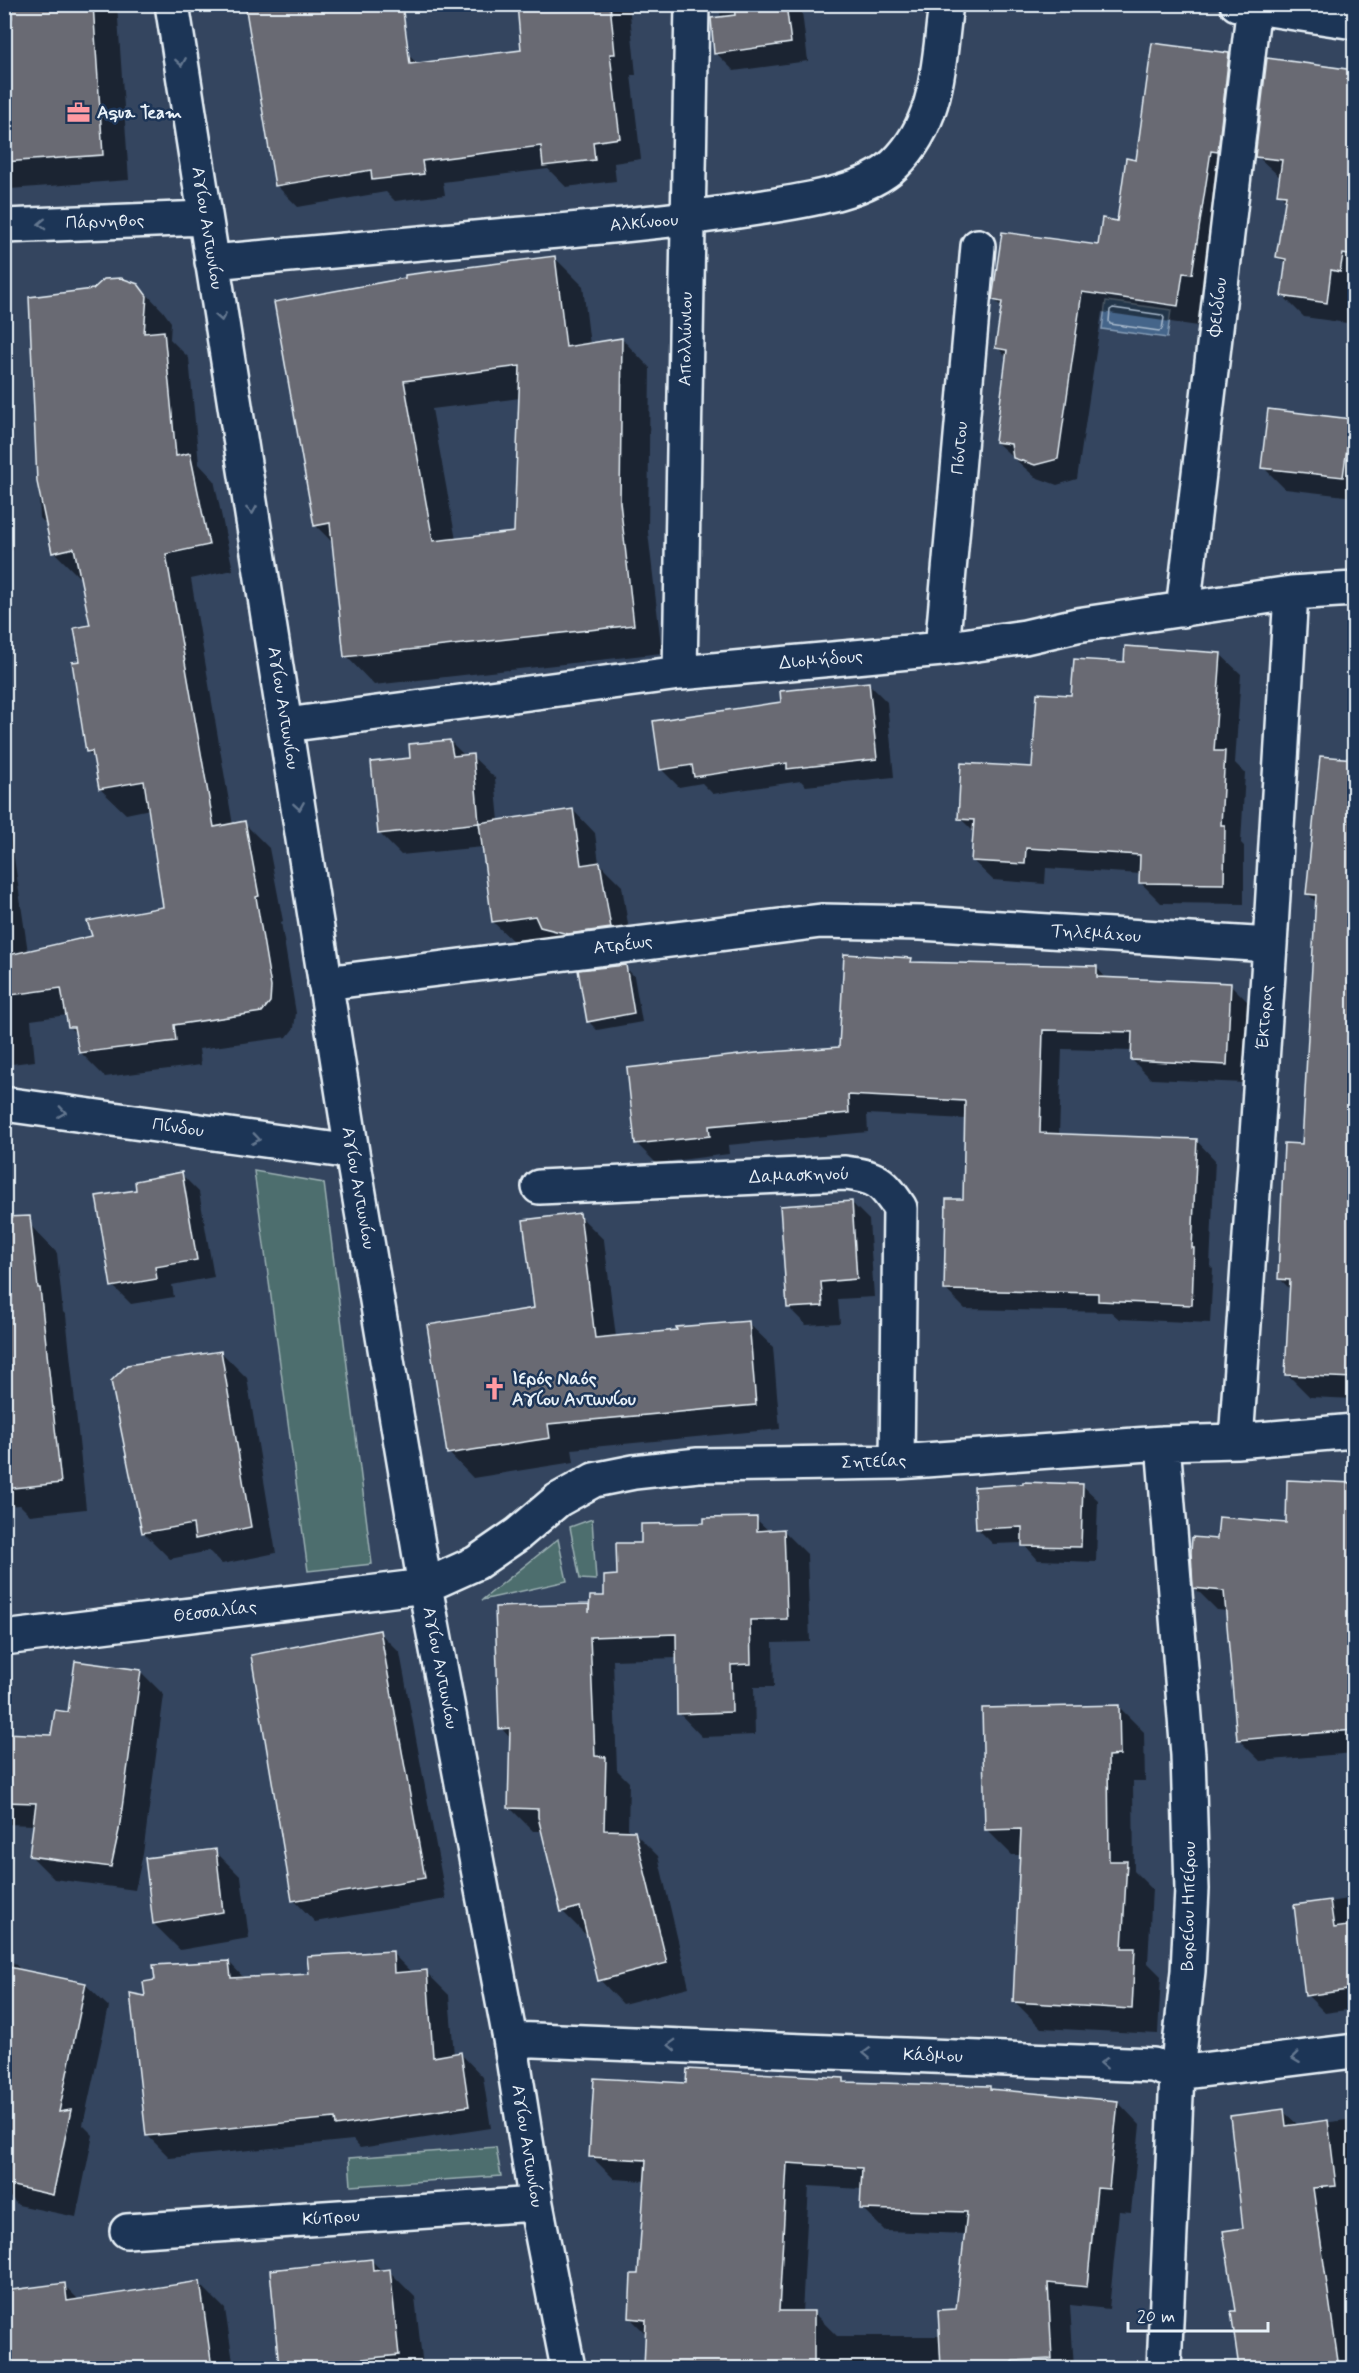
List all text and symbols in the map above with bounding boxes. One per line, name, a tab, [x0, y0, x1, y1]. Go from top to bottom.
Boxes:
one-way arrow	[174, 57, 187, 67]
office icon: Aqua Team	[66, 100, 92, 126]
place label: Aqua Team	[97, 101, 182, 125]
street label: Αγίου Αντωνίου	[185, 165, 229, 291]
street label: Αλκίνοου	[609, 208, 679, 238]
street label: Πάρνηθος	[65, 209, 145, 235]
one-way arrow	[37, 218, 46, 231]
street label: Φειδίου	[1202, 276, 1234, 339]
street label: Απολλώνιου	[673, 292, 699, 386]
one-way arrow	[215, 313, 227, 322]
street label: Πόντου	[946, 420, 974, 476]
one-way arrow	[245, 504, 258, 514]
street label: Διομήδους	[778, 644, 864, 676]
street label: Αγίου Αντωνίου	[261, 645, 305, 771]
one-way arrow	[292, 801, 304, 811]
street label: Τηλεμάχου	[1050, 919, 1142, 949]
street label: Ατρέως	[592, 928, 654, 961]
street label: Έκτορος	[1251, 984, 1279, 1050]
one-way arrow	[58, 1105, 67, 1117]
street label: Πίνδου	[151, 1113, 205, 1143]
street label: Αγίου Αντωνίου	[335, 1125, 381, 1251]
one-way arrow	[251, 1132, 260, 1144]
street label: Δαμασκηνού	[748, 1162, 850, 1190]
place label: Ιερός Ναός Αγίου Αντωνίου	[512, 1367, 636, 1412]
church icon: Ιερός Ναός Αγίου Αντωνίου	[481, 1376, 507, 1402]
street label: Σητείας	[841, 1449, 907, 1475]
street label: Θεσσαλίας	[172, 1595, 258, 1629]
street label: Αγίου Αντωνίου	[416, 1605, 464, 1731]
street label: Βορείου Ηπείρου	[1176, 1841, 1202, 1971]
one-way arrow	[668, 2039, 677, 2052]
street label: Κάδμου	[903, 2043, 963, 2069]
one-way arrow	[862, 2047, 871, 2060]
one-way arrow	[1292, 2052, 1301, 2064]
one-way arrow	[1099, 2057, 1108, 2070]
street label: Αγίου Αντωνίου	[505, 2083, 549, 2209]
street label: Κύπρου	[301, 2204, 361, 2232]
scale bar	[1128, 2295, 1268, 2333]
text: 20 m	[1137, 2305, 1175, 2329]

